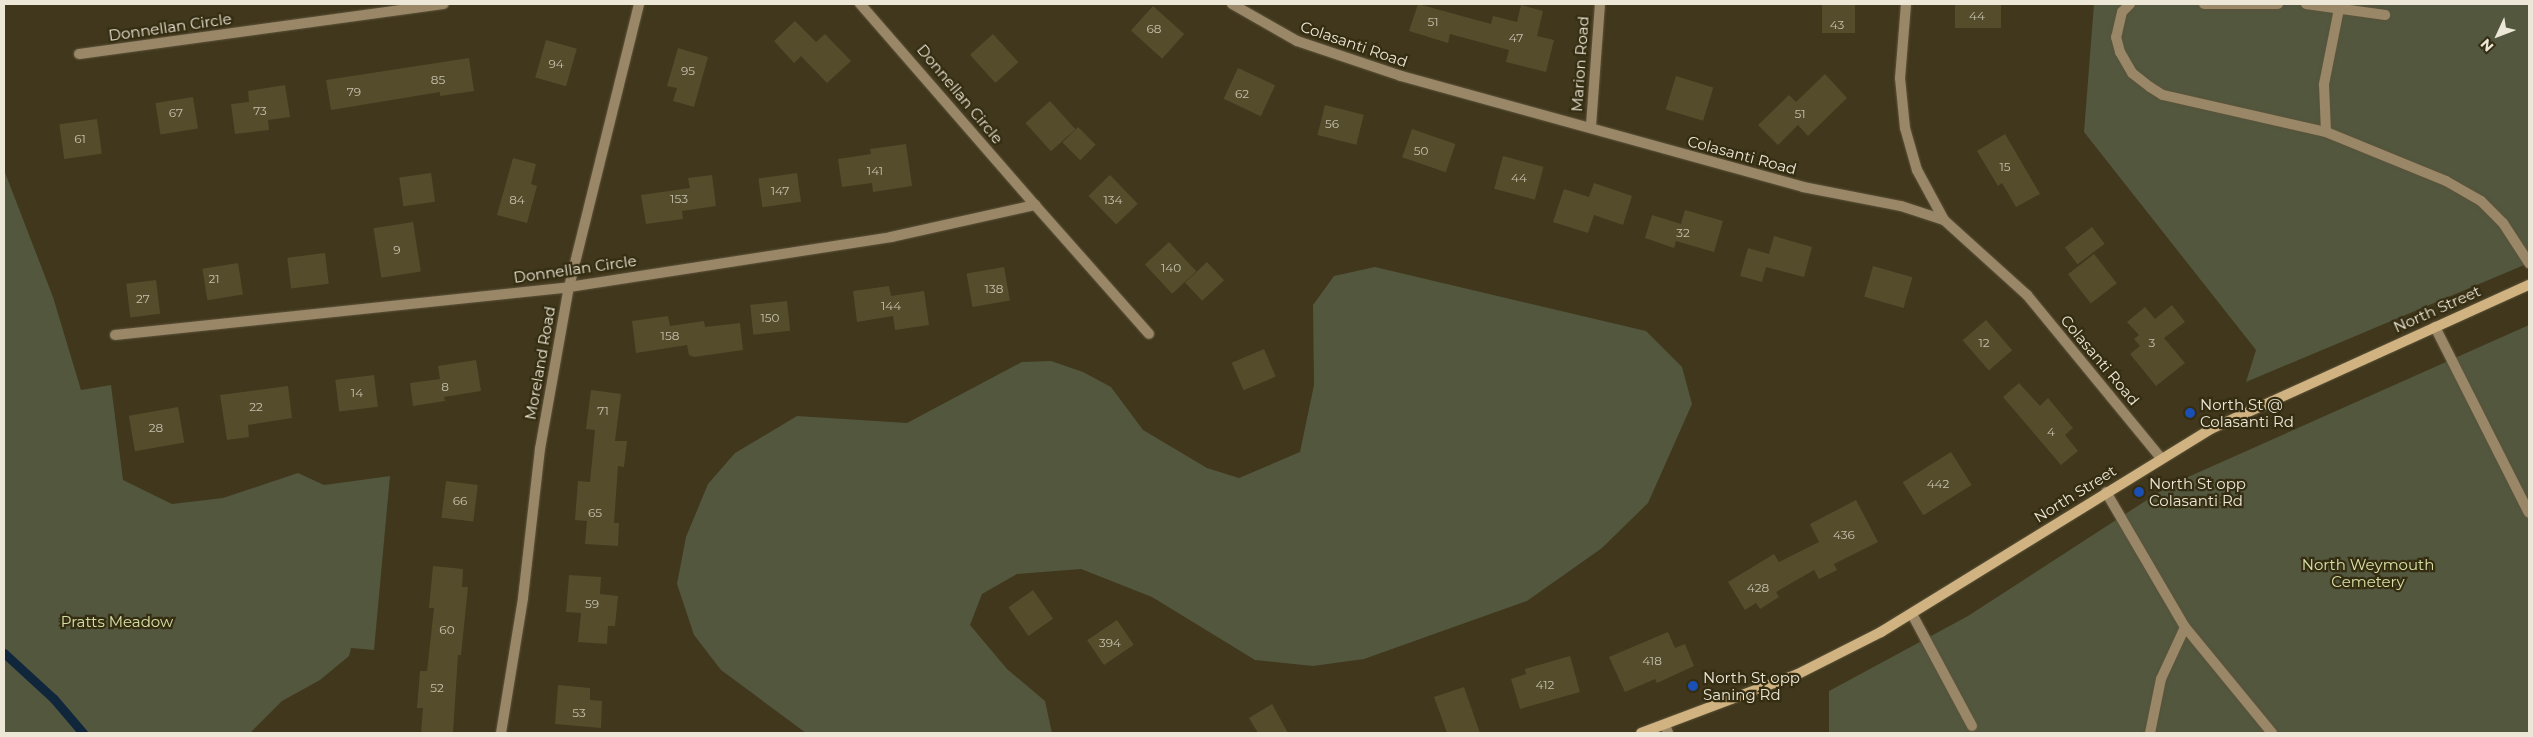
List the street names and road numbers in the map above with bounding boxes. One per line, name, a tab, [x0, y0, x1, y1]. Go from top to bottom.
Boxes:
street label: Donnellan Circle	[107, 9, 233, 45]
street label: Marion Road	[1568, 16, 1592, 112]
street label: Colasanti Road	[1298, 17, 1410, 71]
street label: Donnellan Circle	[913, 41, 1007, 147]
street label: Colasanti Road	[1685, 132, 1799, 178]
street label: Donnellan Circle	[512, 251, 638, 287]
street label: North Street	[2391, 282, 2483, 336]
street label: Moreland Road	[521, 305, 559, 421]
street label: Colasanti Road	[2057, 311, 2143, 409]
street label: North Street	[2031, 462, 2119, 526]

